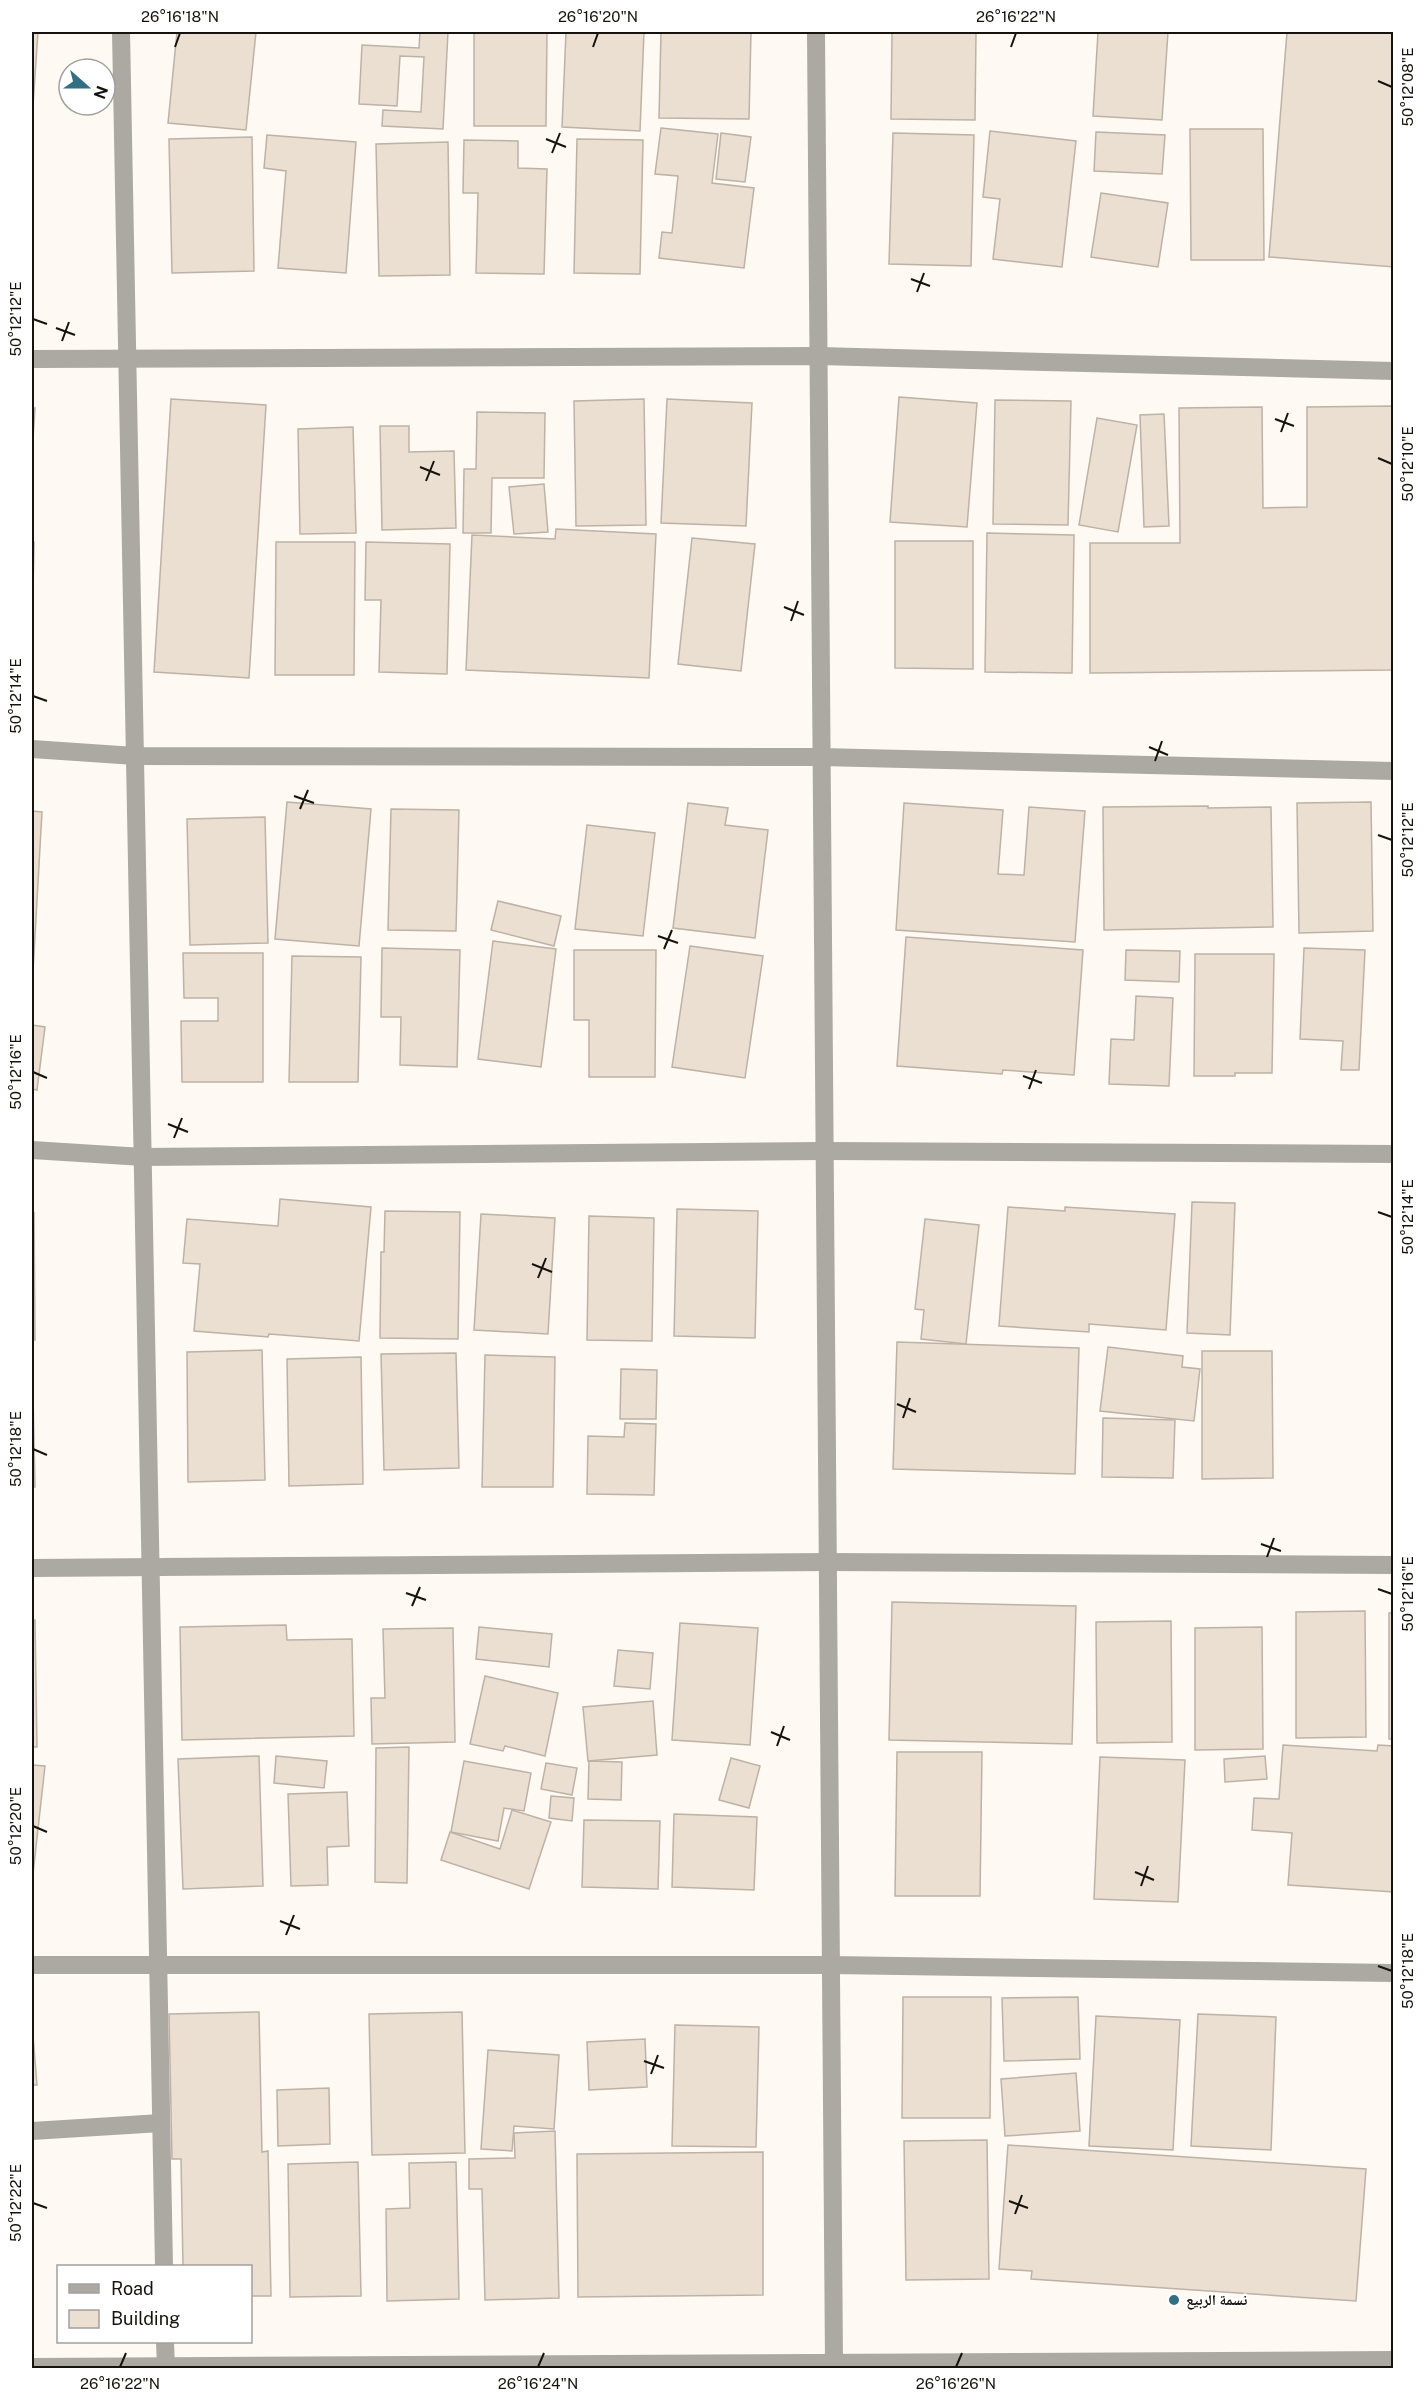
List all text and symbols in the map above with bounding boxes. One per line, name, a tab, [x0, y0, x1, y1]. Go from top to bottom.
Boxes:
text: 26°16'18"N	[141, 8, 219, 25]
text: 26°16'20"N	[558, 8, 638, 25]
text: 26°16'22"N	[976, 8, 1056, 25]
text: 50°12'08"E	[1399, 48, 1416, 126]
north arrow	[57, 57, 117, 117]
text: N	[89, 83, 112, 101]
text: 50°12'12"E	[7, 281, 24, 357]
text: 50°12'10"E	[1399, 426, 1416, 502]
text: 50°12'14"E	[7, 658, 24, 734]
text: 50°12'12"E	[1399, 802, 1416, 878]
text: 50°12'16"E	[7, 1034, 24, 1110]
text: 50°12'14"E	[1399, 1179, 1416, 1255]
text: 50°12'18"E	[7, 1411, 24, 1487]
text: 50°12'16"E	[1399, 1556, 1416, 1632]
text: 50°12'20"E	[7, 1787, 24, 1865]
text: 50°12'18"E	[1399, 1933, 1416, 2009]
text: 50°12'22"E	[7, 2164, 24, 2242]
legend	[57, 2265, 252, 2343]
text: Road	[111, 2278, 154, 2299]
place label: نسمة الربيع	[1186, 2291, 1247, 2310]
marker: نسمة الربيع	[1167, 2293, 1181, 2307]
text: Building	[111, 2308, 180, 2329]
text: 26°16'22"N	[80, 2375, 160, 2392]
text: 26°16'24"N	[498, 2375, 578, 2392]
text: 26°16'26"N	[916, 2375, 996, 2392]

